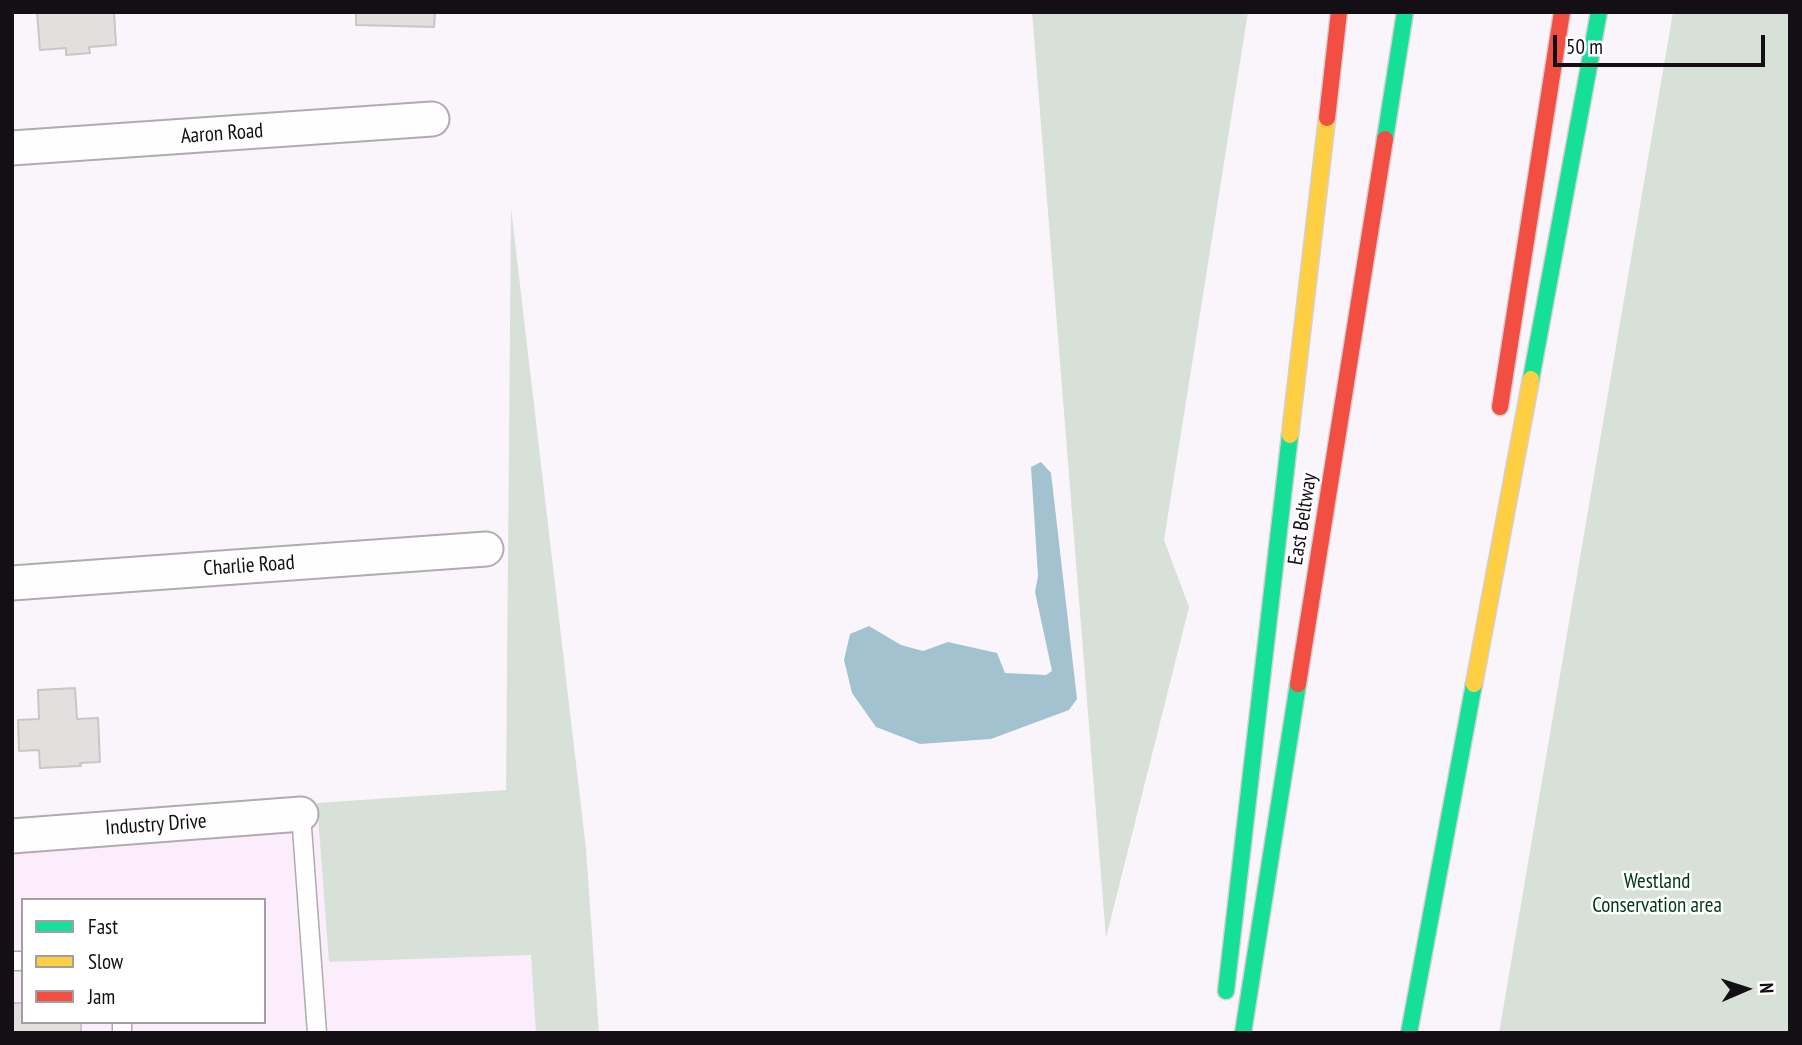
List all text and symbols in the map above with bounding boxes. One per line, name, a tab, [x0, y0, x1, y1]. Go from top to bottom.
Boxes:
scale bar	[1557, 21, 1769, 65]
text: 50 m	[1566, 33, 1603, 60]
street label: Aaron Road	[180, 119, 264, 149]
street label: East Beltway	[1283, 471, 1323, 567]
street label: Charlie Road	[203, 550, 295, 582]
street label: Industry Drive	[105, 809, 207, 841]
park label: Westland Conservation area	[1592, 869, 1722, 919]
legend	[21, 898, 266, 1024]
text: Fast	[88, 913, 118, 940]
text: Slow	[88, 948, 123, 975]
north arrow	[1711, 954, 1781, 1024]
text: N	[1755, 982, 1779, 994]
text: Jam	[88, 983, 115, 1010]

